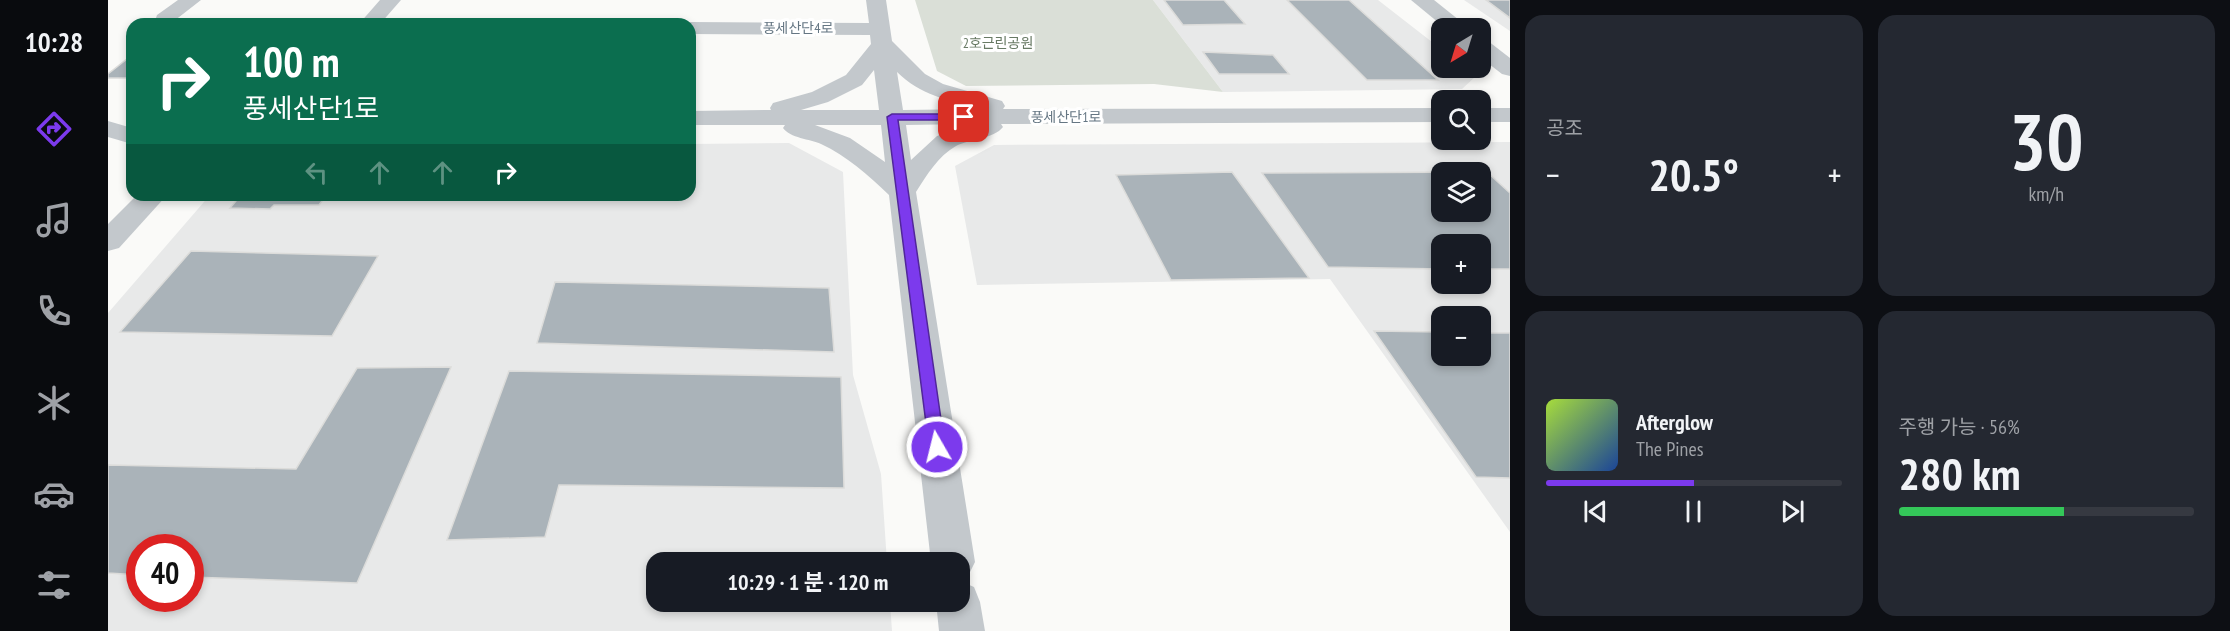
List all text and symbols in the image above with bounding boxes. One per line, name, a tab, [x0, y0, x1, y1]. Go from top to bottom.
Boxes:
north arrow	[1431, 18, 1491, 78]
map controls	[1431, 18, 1491, 366]
street label: 풍세산단4로	[763, 19, 833, 37]
text: 10:28	[25, 25, 83, 59]
text: 100 m	[243, 34, 340, 89]
park label: 2호근린공원	[963, 34, 1033, 52]
icon: right	[144, 42, 222, 120]
button: search	[1431, 90, 1491, 150]
text: 풍세산단1로	[243, 91, 379, 125]
pin	[938, 91, 989, 142]
text: 30	[2009, 91, 2084, 192]
icon: arrive	[947, 100, 980, 133]
icon: directions	[33, 108, 75, 150]
street label: 풍세산단1로	[1031, 108, 1101, 126]
text: 공조	[1546, 115, 1583, 141]
text: 20.5°	[1649, 145, 1739, 203]
text: −	[1546, 153, 1560, 196]
text: +	[1828, 153, 1841, 196]
icon: left	[300, 156, 333, 189]
icon: ahead	[363, 156, 396, 189]
icon: ahead	[426, 156, 459, 189]
icon: right	[489, 156, 522, 189]
button: layers	[1431, 162, 1491, 222]
text: km/h	[2029, 181, 2064, 207]
icon: music	[33, 199, 75, 241]
button: +	[1431, 234, 1491, 294]
icon: phone	[33, 290, 75, 332]
button: −	[1431, 306, 1491, 366]
icon: climate	[33, 382, 75, 424]
text: Afterglow	[1636, 408, 1713, 436]
text: 주행 가능 · 56%	[1899, 414, 2020, 440]
position arrow	[905, 415, 969, 479]
text: The Pines	[1636, 436, 1703, 462]
text: 280 km	[1899, 444, 2021, 502]
icon: car	[33, 473, 75, 515]
icon: previous	[1579, 495, 1612, 528]
icon: pause	[1677, 495, 1710, 528]
icon: next	[1776, 495, 1809, 528]
speed limit sign: 40	[126, 534, 204, 612]
icon: filters	[33, 564, 75, 606]
text: 10:29 · 1 분 · 120 m	[728, 568, 888, 596]

